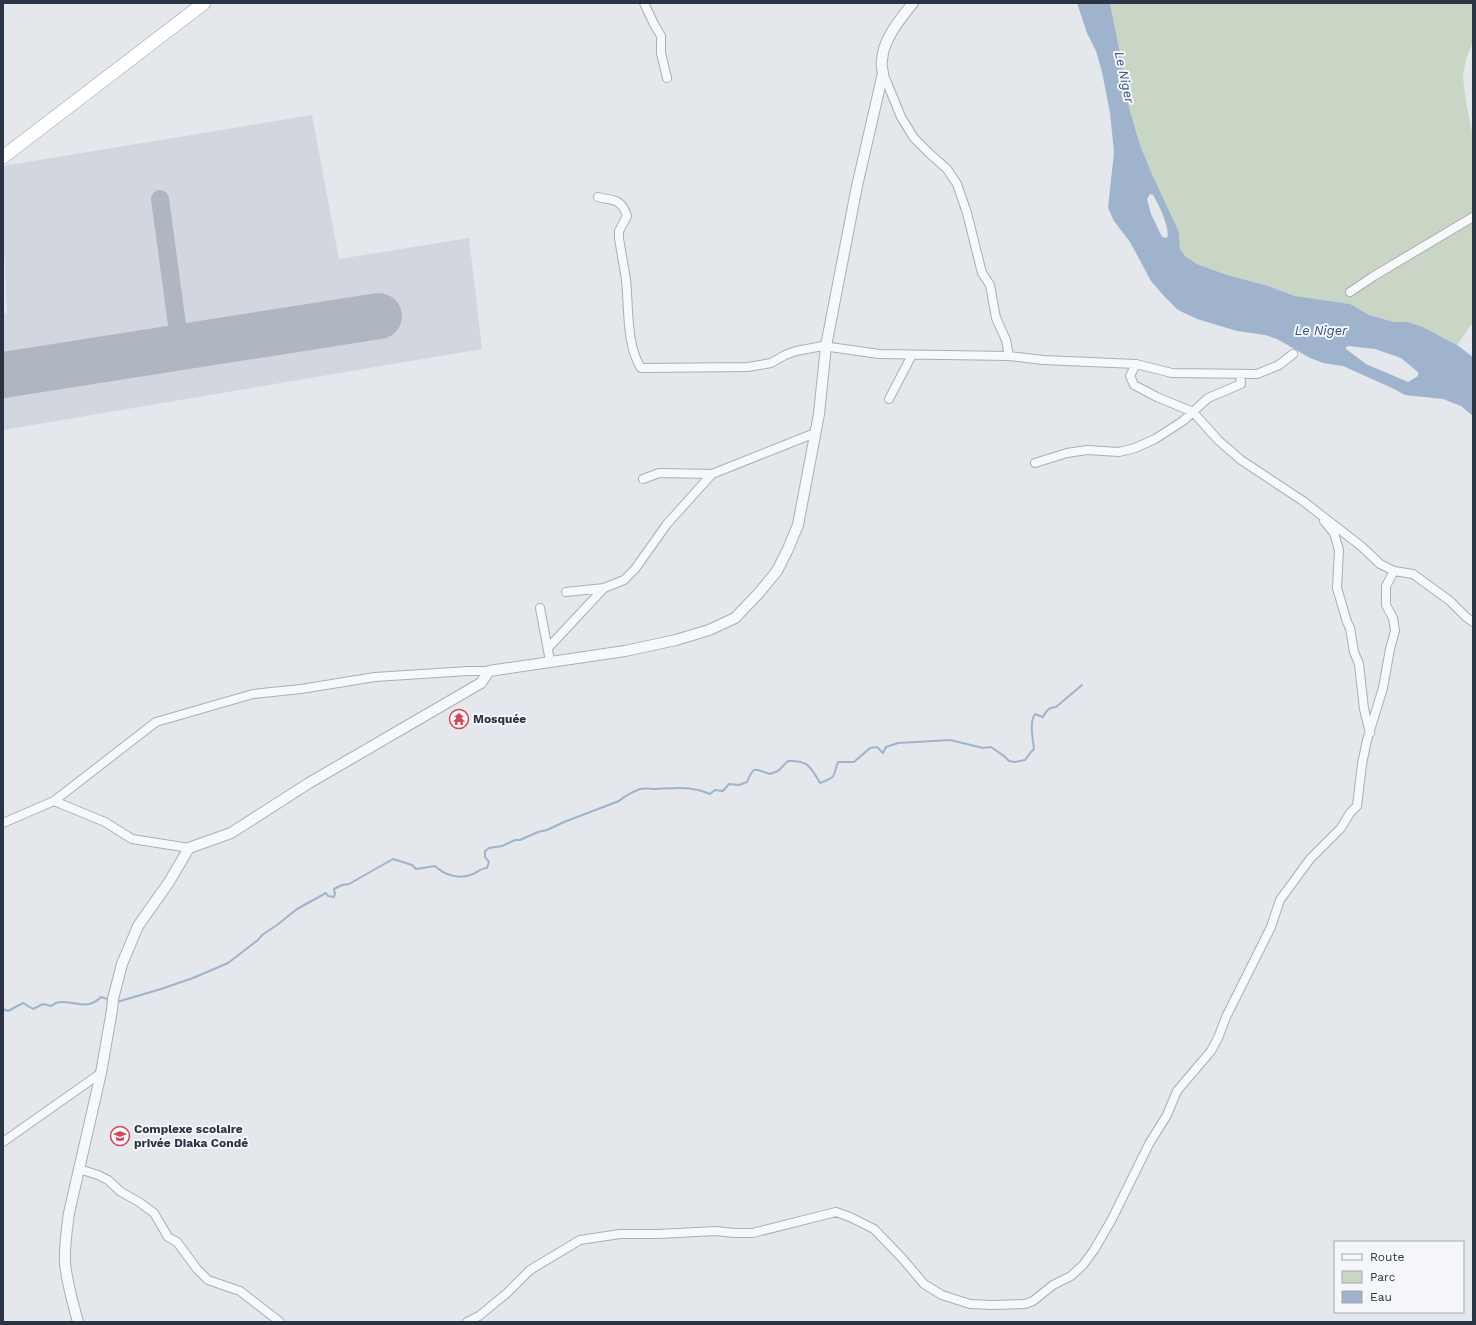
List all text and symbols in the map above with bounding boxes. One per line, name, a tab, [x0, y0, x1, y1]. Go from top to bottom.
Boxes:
water label: Le Niger	[1112, 50, 1137, 105]
water label: Le Niger	[1295, 323, 1348, 338]
temple icon: Mosquée	[448, 708, 470, 730]
place label: Mosquée	[473, 712, 526, 726]
place label: Complexe scolaire privée Diaka Condé	[134, 1122, 248, 1150]
school or university icon: Complexe scolaire privée Diaka Condé	[109, 1125, 131, 1147]
legend	[1334, 1241, 1464, 1313]
text: Route	[1370, 1250, 1404, 1264]
text: Parc	[1370, 1270, 1396, 1284]
text: Eau	[1370, 1290, 1392, 1304]

